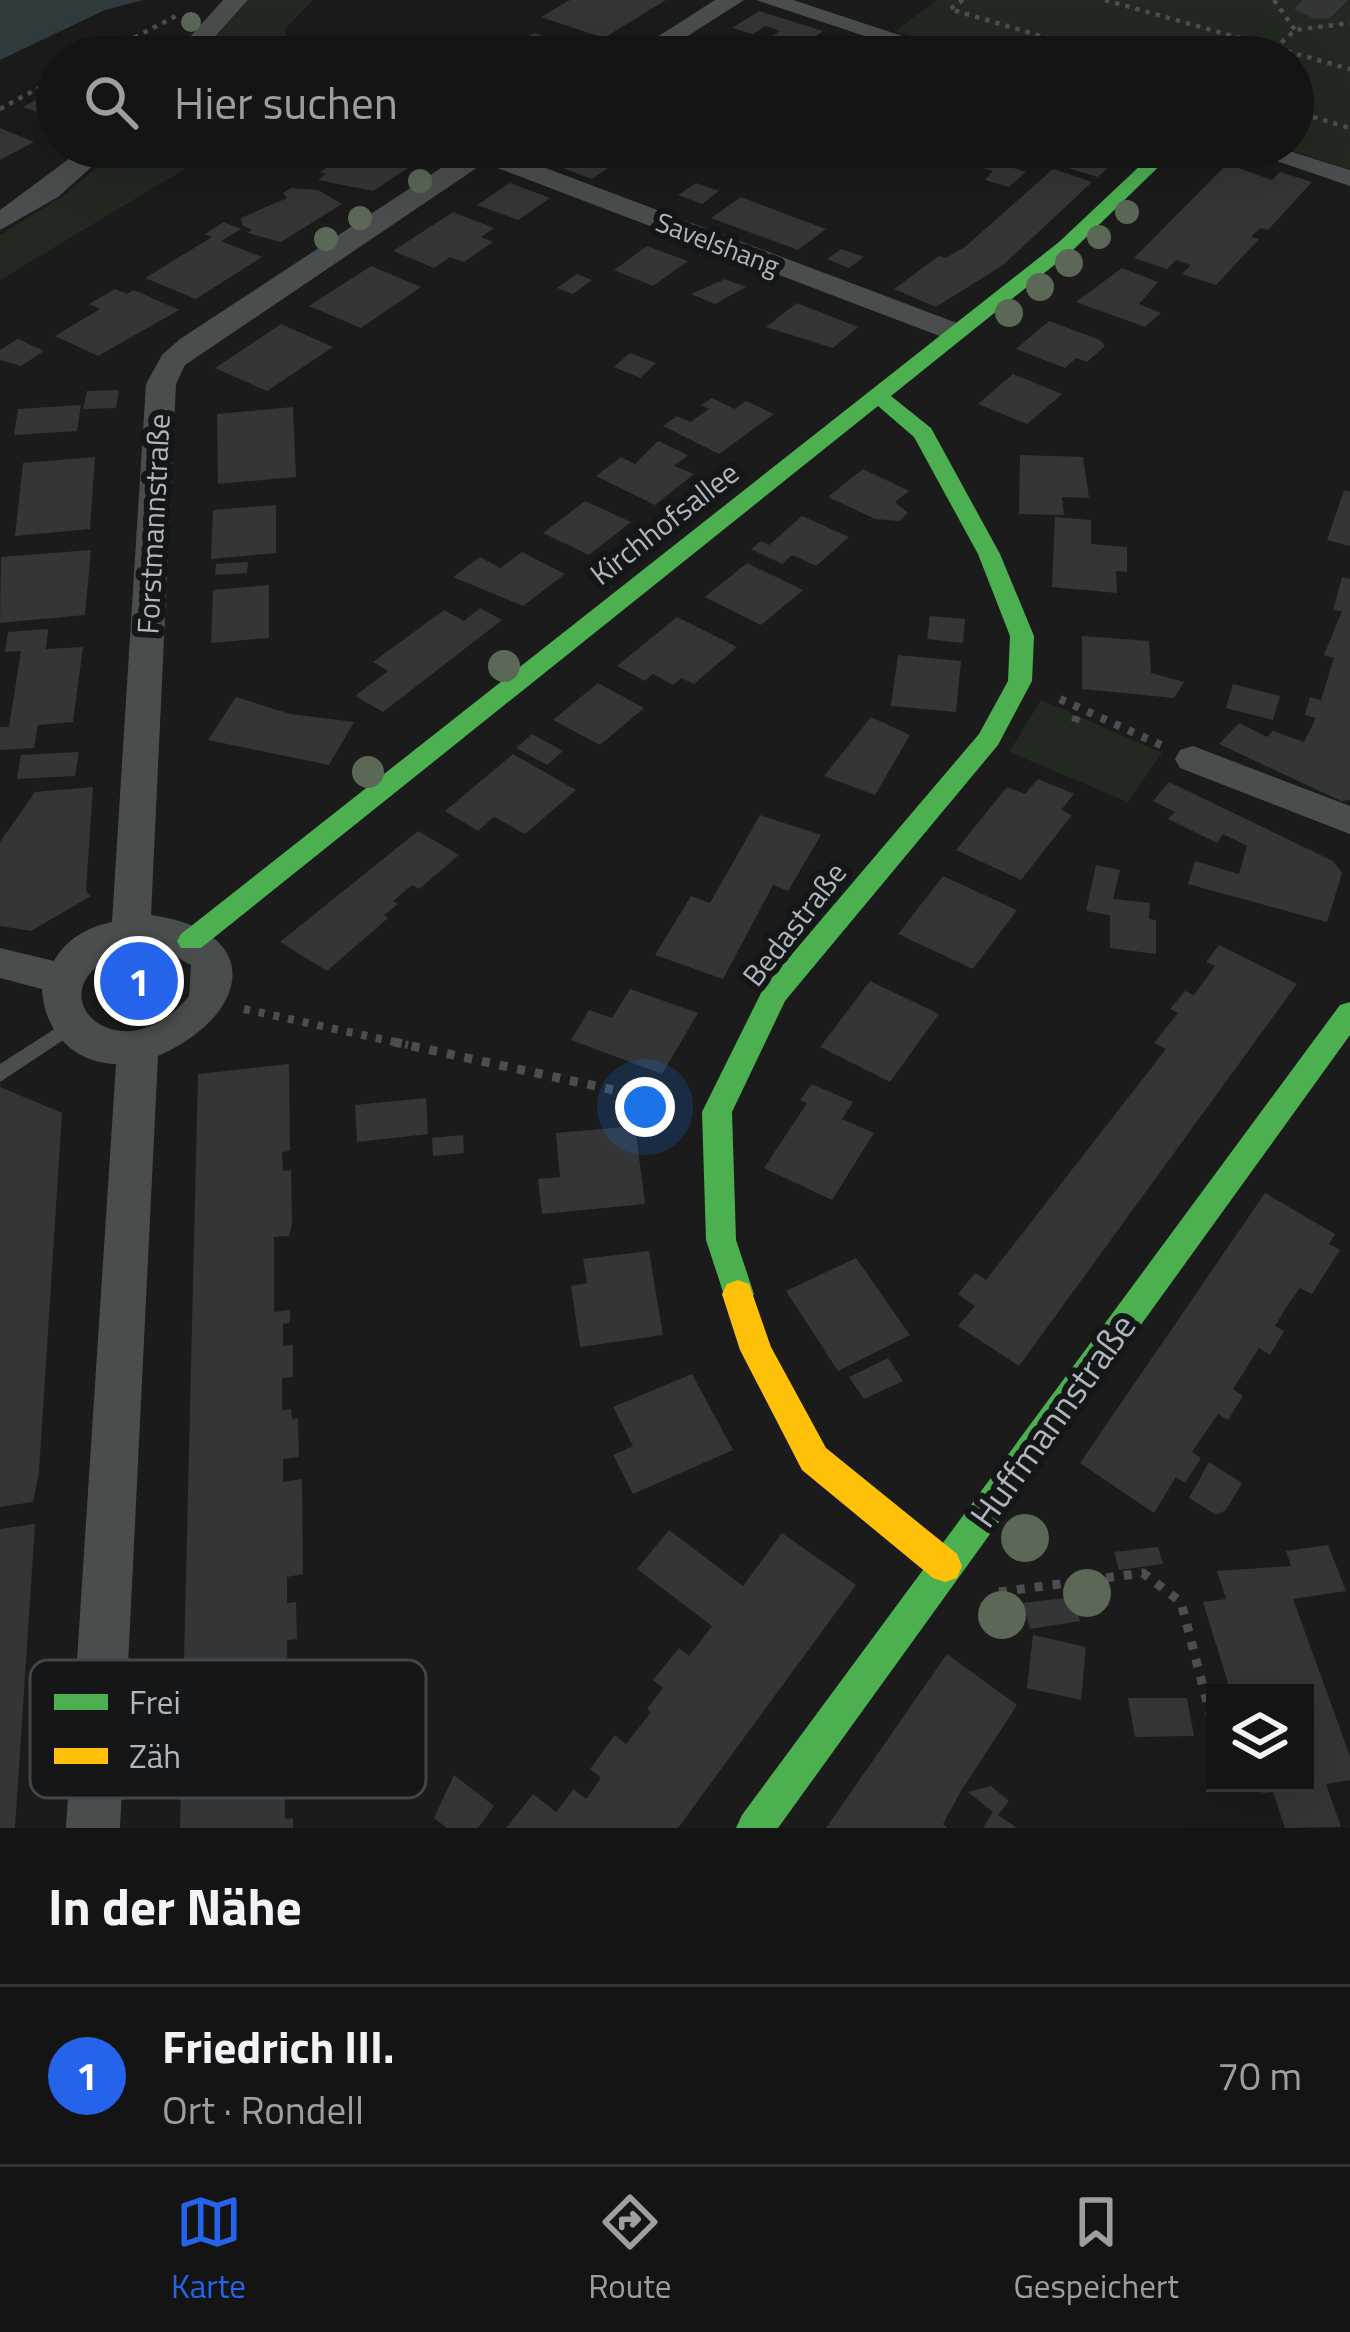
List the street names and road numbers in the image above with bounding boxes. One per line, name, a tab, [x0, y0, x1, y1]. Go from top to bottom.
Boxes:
street label: Savelshang	[650, 201, 786, 285]
street label: Forstmannstraße	[124, 413, 182, 635]
street label: Kirchhofsallee	[580, 450, 748, 596]
street label: Bedastraße	[731, 852, 857, 996]
street label: Huffmannstraße	[955, 1302, 1149, 1538]

